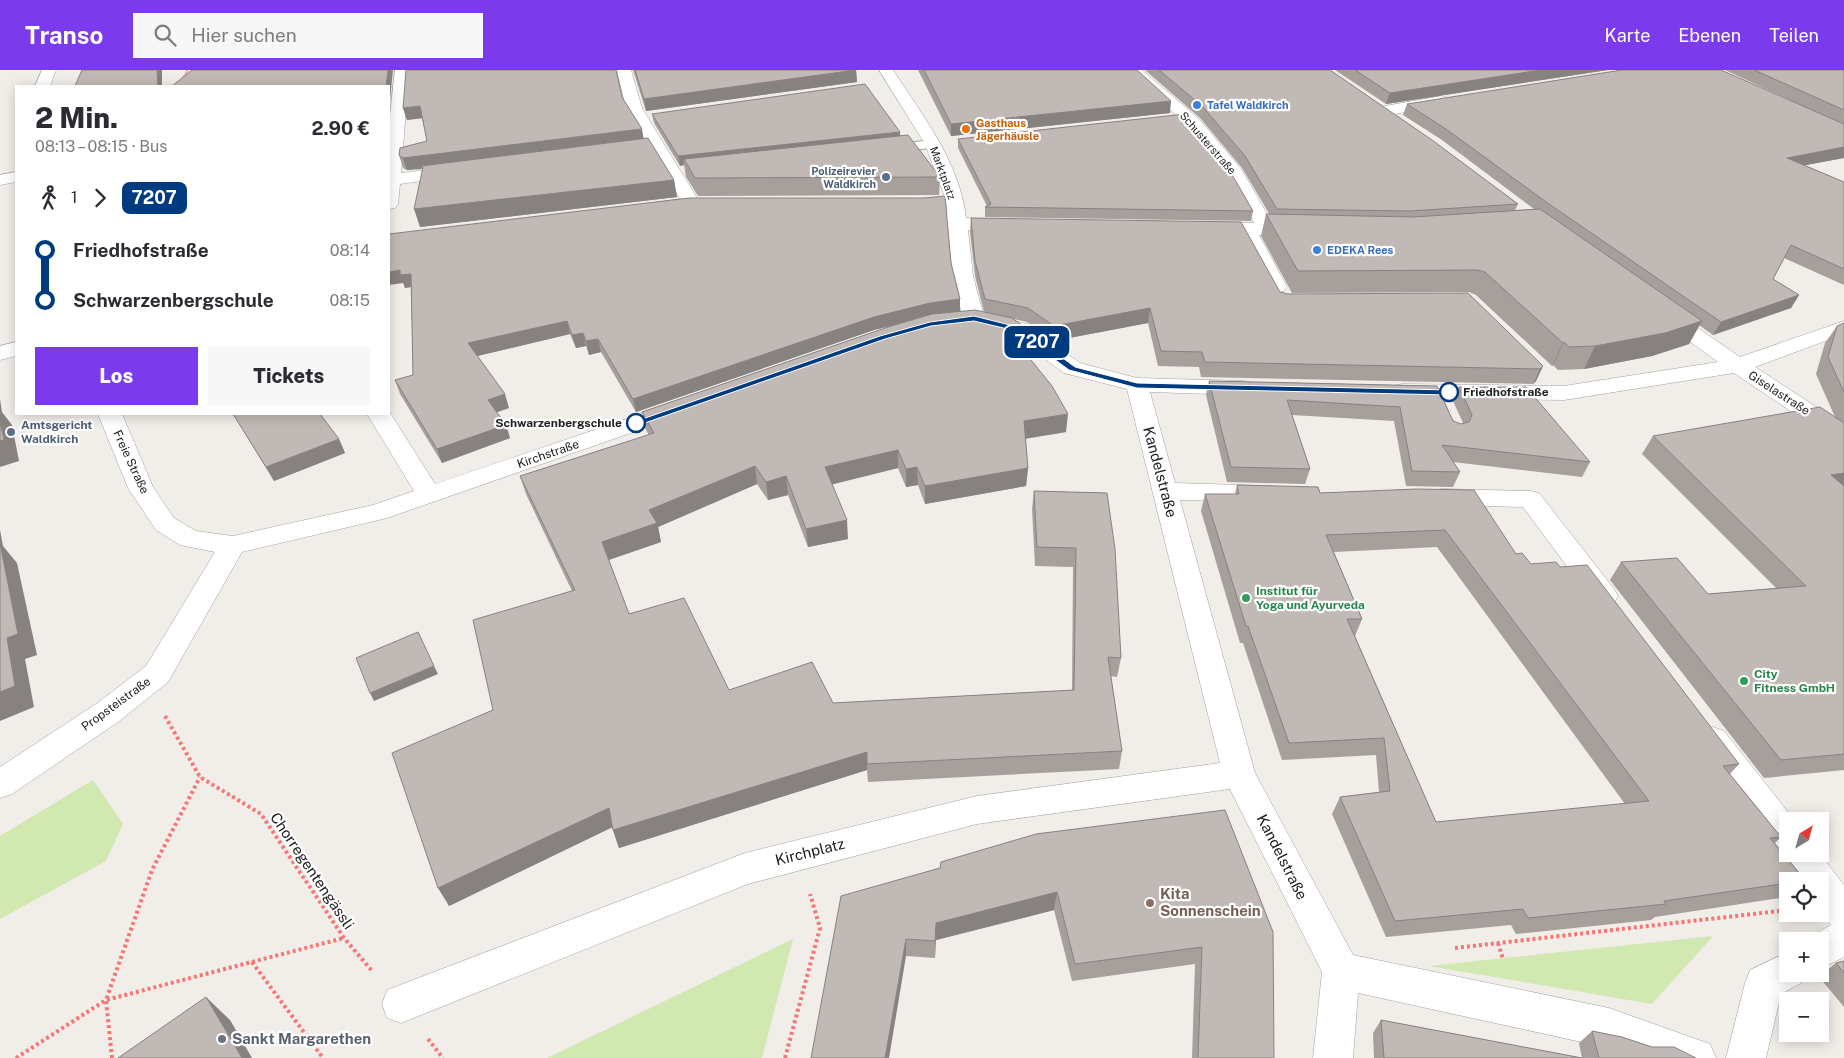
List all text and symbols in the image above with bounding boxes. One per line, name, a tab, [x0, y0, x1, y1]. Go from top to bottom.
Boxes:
search box	[133, 13, 483, 58]
text: Transo	[25, 21, 103, 49]
icon: search	[151, 21, 179, 49]
text: Hier suchen	[191, 24, 297, 46]
text: Karte	[1605, 25, 1650, 46]
text: Ebenen	[1678, 25, 1741, 46]
text: Teilen	[1769, 25, 1819, 46]
marker: Tafel Waldkirch	[1191, 99, 1203, 111]
place label: Tafel Waldkirch	[1207, 99, 1289, 111]
text: 2 Min.	[35, 101, 118, 134]
street label: Schusterstraße	[1178, 109, 1238, 177]
text: 2.90 €	[311, 117, 370, 139]
place label: Gasthaus Jägerhäusle	[976, 117, 1039, 142]
marker: Gasthaus Jägerhäusle	[960, 123, 972, 135]
text: 08:13 – 08:15 · Bus	[35, 137, 167, 156]
street label: Marktplatz	[928, 145, 958, 201]
place label: Polizeirevier Waldkirch	[811, 165, 876, 190]
marker: Polizeirevier Waldkirch	[880, 171, 892, 183]
icon: walk	[35, 184, 63, 212]
icon: forward	[86, 184, 114, 212]
text: 7207	[132, 187, 177, 208]
text: 1	[71, 188, 78, 207]
text: Friedhofstraße	[73, 239, 209, 261]
text: 08:14	[330, 241, 370, 260]
marker: EDEKA Rees	[1311, 244, 1323, 256]
place label: EDEKA Rees	[1327, 244, 1394, 256]
text: Schwarzenbergschule	[73, 289, 274, 311]
text: 08:15	[330, 291, 370, 310]
line badge: 7207	[1002, 326, 1072, 358]
text: 7207	[1014, 331, 1060, 352]
button: Los	[35, 347, 198, 405]
button: Tickets	[208, 347, 370, 405]
street label: Giselastraße	[1746, 368, 1812, 418]
marker: Friedhofstraße	[1439, 382, 1459, 402]
place label: Friedhofstraße	[1463, 385, 1549, 399]
marker: Schwarzenbergschule	[626, 413, 646, 433]
place label: Schwarzenbergschule	[495, 416, 622, 430]
place label: Amtsgericht Waldkirch	[21, 418, 92, 446]
street label: Kandelstraße	[1140, 425, 1181, 519]
marker: Amtsgericht Waldkirch	[5, 426, 17, 438]
street label: Freie Straße	[110, 428, 152, 496]
street label: Kirchstraße	[515, 437, 581, 471]
place label: Institut für Yoga und Ayurveda	[1256, 584, 1365, 612]
marker: Institut für Yoga und Ayurveda	[1240, 592, 1252, 604]
place label: City Fitness GmbH	[1754, 667, 1835, 695]
street label: Propsteistraße	[79, 674, 153, 734]
marker: City Fitness GmbH	[1738, 675, 1750, 687]
street label: Chorregentengässli	[267, 809, 358, 932]
street label: Kandelstraße	[1254, 811, 1311, 902]
north arrow	[1779, 812, 1829, 862]
map controls	[1779, 812, 1829, 1042]
street label: Kirchplatz	[773, 835, 846, 868]
button: locate	[1779, 872, 1829, 922]
place label: Kita Sonnenschein	[1160, 885, 1261, 919]
marker: Kita Sonnenschein	[1144, 897, 1156, 909]
button: +	[1779, 932, 1829, 982]
button: −	[1779, 992, 1829, 1042]
place label: Sankt Margarethen	[232, 1030, 371, 1047]
marker: Sankt Margarethen	[216, 1033, 228, 1045]

